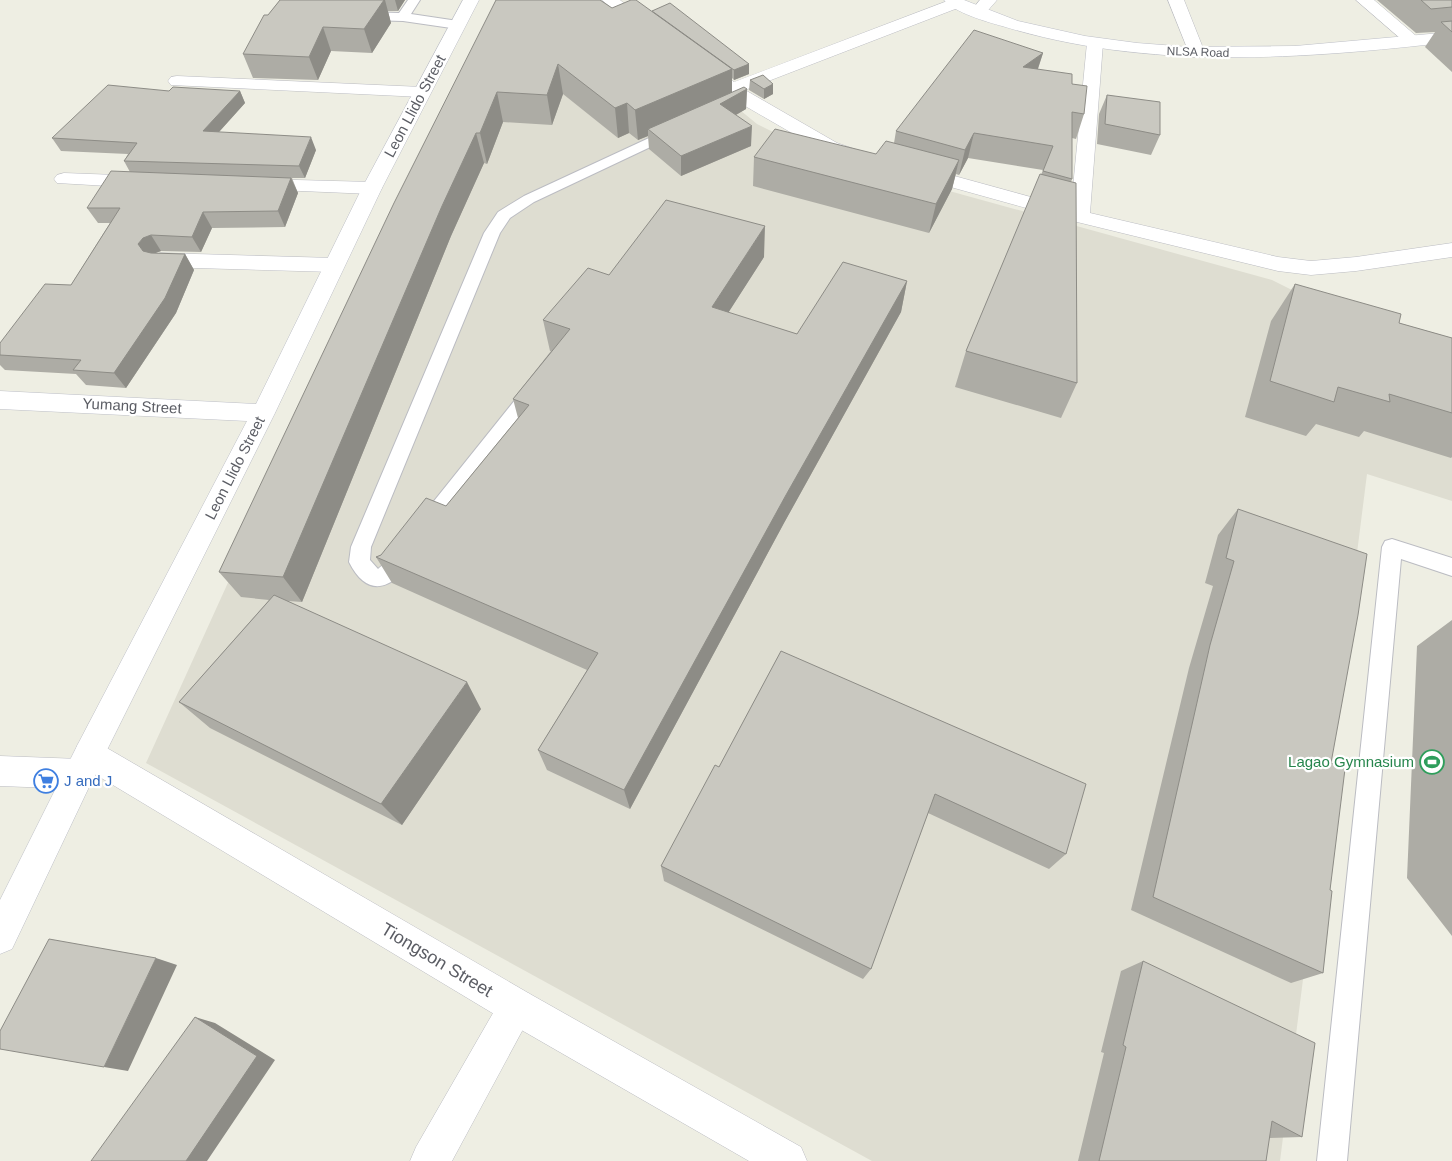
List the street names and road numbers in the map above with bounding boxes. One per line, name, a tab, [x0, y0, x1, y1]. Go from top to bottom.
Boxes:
street label: NLSA Road	[1166, 44, 1230, 60]
street label: Leon Llido Street	[380, 51, 449, 160]
street label: Yumang Street	[82, 394, 183, 417]
street label: Leon Llido Street	[201, 413, 268, 522]
street label: Tiongson Street	[378, 919, 496, 1001]

